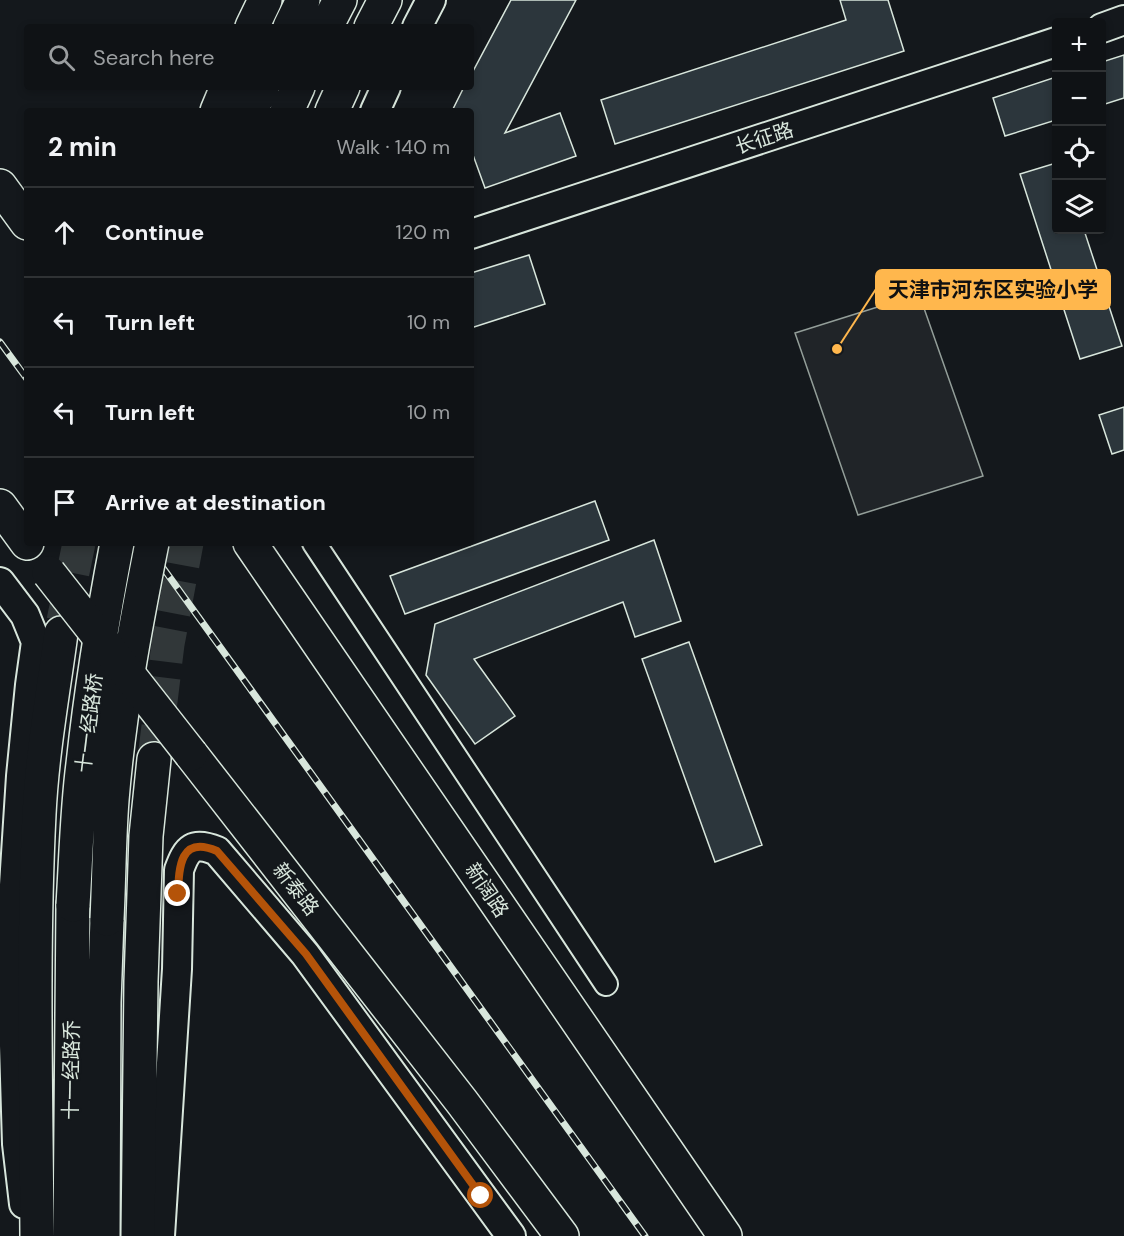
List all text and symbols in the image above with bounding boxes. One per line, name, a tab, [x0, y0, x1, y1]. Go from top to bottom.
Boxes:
map controls	[1052, 18, 1106, 234]
button: +	[1052, 18, 1106, 72]
search box	[24, 24, 474, 90]
icon: search	[45, 41, 78, 74]
text: Search here	[93, 43, 214, 72]
button: −	[1052, 72, 1106, 126]
street label: 长征路	[731, 116, 797, 160]
button: locate	[1052, 126, 1106, 180]
text: 2 min	[48, 130, 117, 164]
text: Walk · 140 m	[336, 134, 450, 160]
button: layers	[1052, 180, 1106, 234]
icon: ahead	[48, 216, 81, 249]
text: Continue	[105, 218, 204, 247]
text: 120 m	[396, 219, 450, 245]
callout: 天津市河东区实验小学	[876, 270, 1110, 309]
text: 天津市河东区实验小学	[888, 276, 1098, 304]
icon: left	[48, 306, 81, 339]
text: Turn left	[105, 308, 195, 337]
text: 10 m	[407, 309, 450, 335]
icon: left	[48, 396, 81, 429]
text: Turn left	[105, 398, 195, 427]
text: 10 m	[407, 399, 450, 425]
icon: arrive	[48, 486, 81, 519]
text: Arrive at destination	[105, 488, 326, 517]
street label: 十一经路桥	[70, 672, 108, 774]
street label: 新泰路	[267, 857, 325, 921]
street label: 新阔路	[459, 858, 515, 922]
route end	[164, 880, 190, 906]
street label: 十一经路乔	[57, 1020, 85, 1120]
route start	[467, 1182, 493, 1208]

